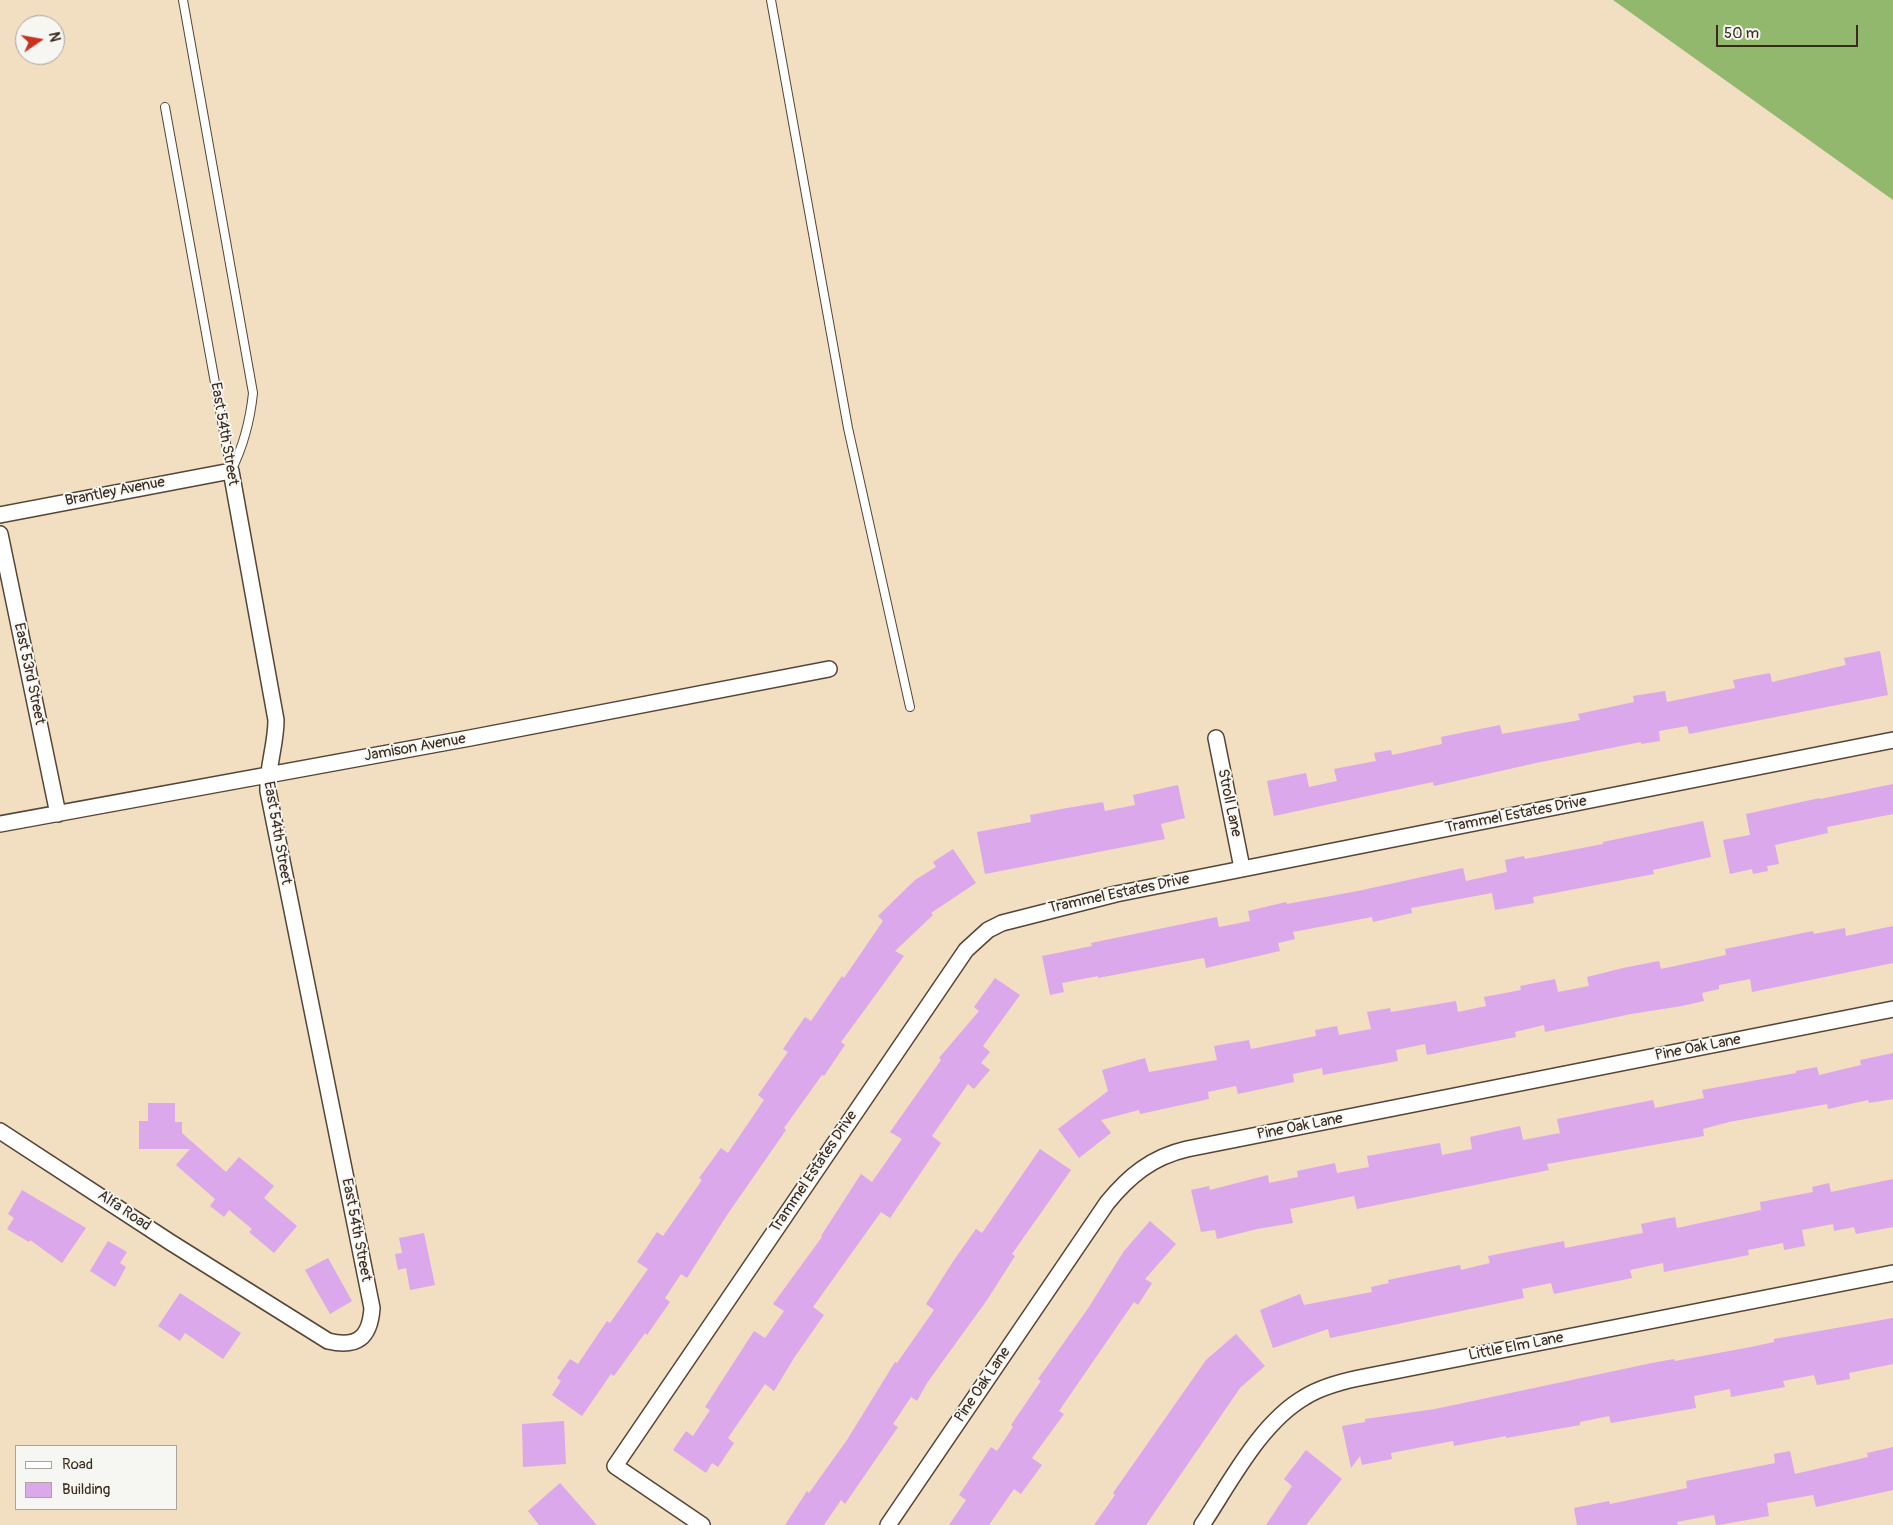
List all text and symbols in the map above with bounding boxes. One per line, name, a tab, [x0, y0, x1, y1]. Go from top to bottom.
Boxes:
north arrow	[15, 15, 65, 65]
scale bar	[1718, 15, 1860, 47]
text: 50 m	[1724, 24, 1759, 43]
text: N	[45, 31, 63, 43]
street label: East 54th Street	[206, 381, 242, 487]
street label: Brantley Avenue	[63, 473, 167, 511]
street label: East 53rd Street	[9, 621, 49, 727]
street label: Jamison Avenue	[363, 730, 467, 766]
street label: Stroll Lane	[1213, 767, 1245, 839]
street label: East 54th Street	[259, 780, 295, 886]
street label: Trammel Estates Drive	[1444, 792, 1588, 838]
street label: Trammel Estates Drive	[1047, 870, 1191, 918]
street label: Pine Oak Lane	[1654, 1031, 1742, 1065]
street label: Trammel Estates Drive	[766, 1107, 862, 1237]
street label: Pine Oak Lane	[1256, 1110, 1344, 1144]
street label: East 54th Street	[337, 1177, 375, 1283]
street label: Alfa Road	[94, 1187, 154, 1235]
street label: Little Elm Lane	[1467, 1329, 1565, 1365]
street label: Pine Oak Lane	[951, 1344, 1015, 1426]
legend	[15, 1445, 178, 1510]
text: Road	[62, 1455, 93, 1474]
text: Building	[62, 1480, 110, 1499]

